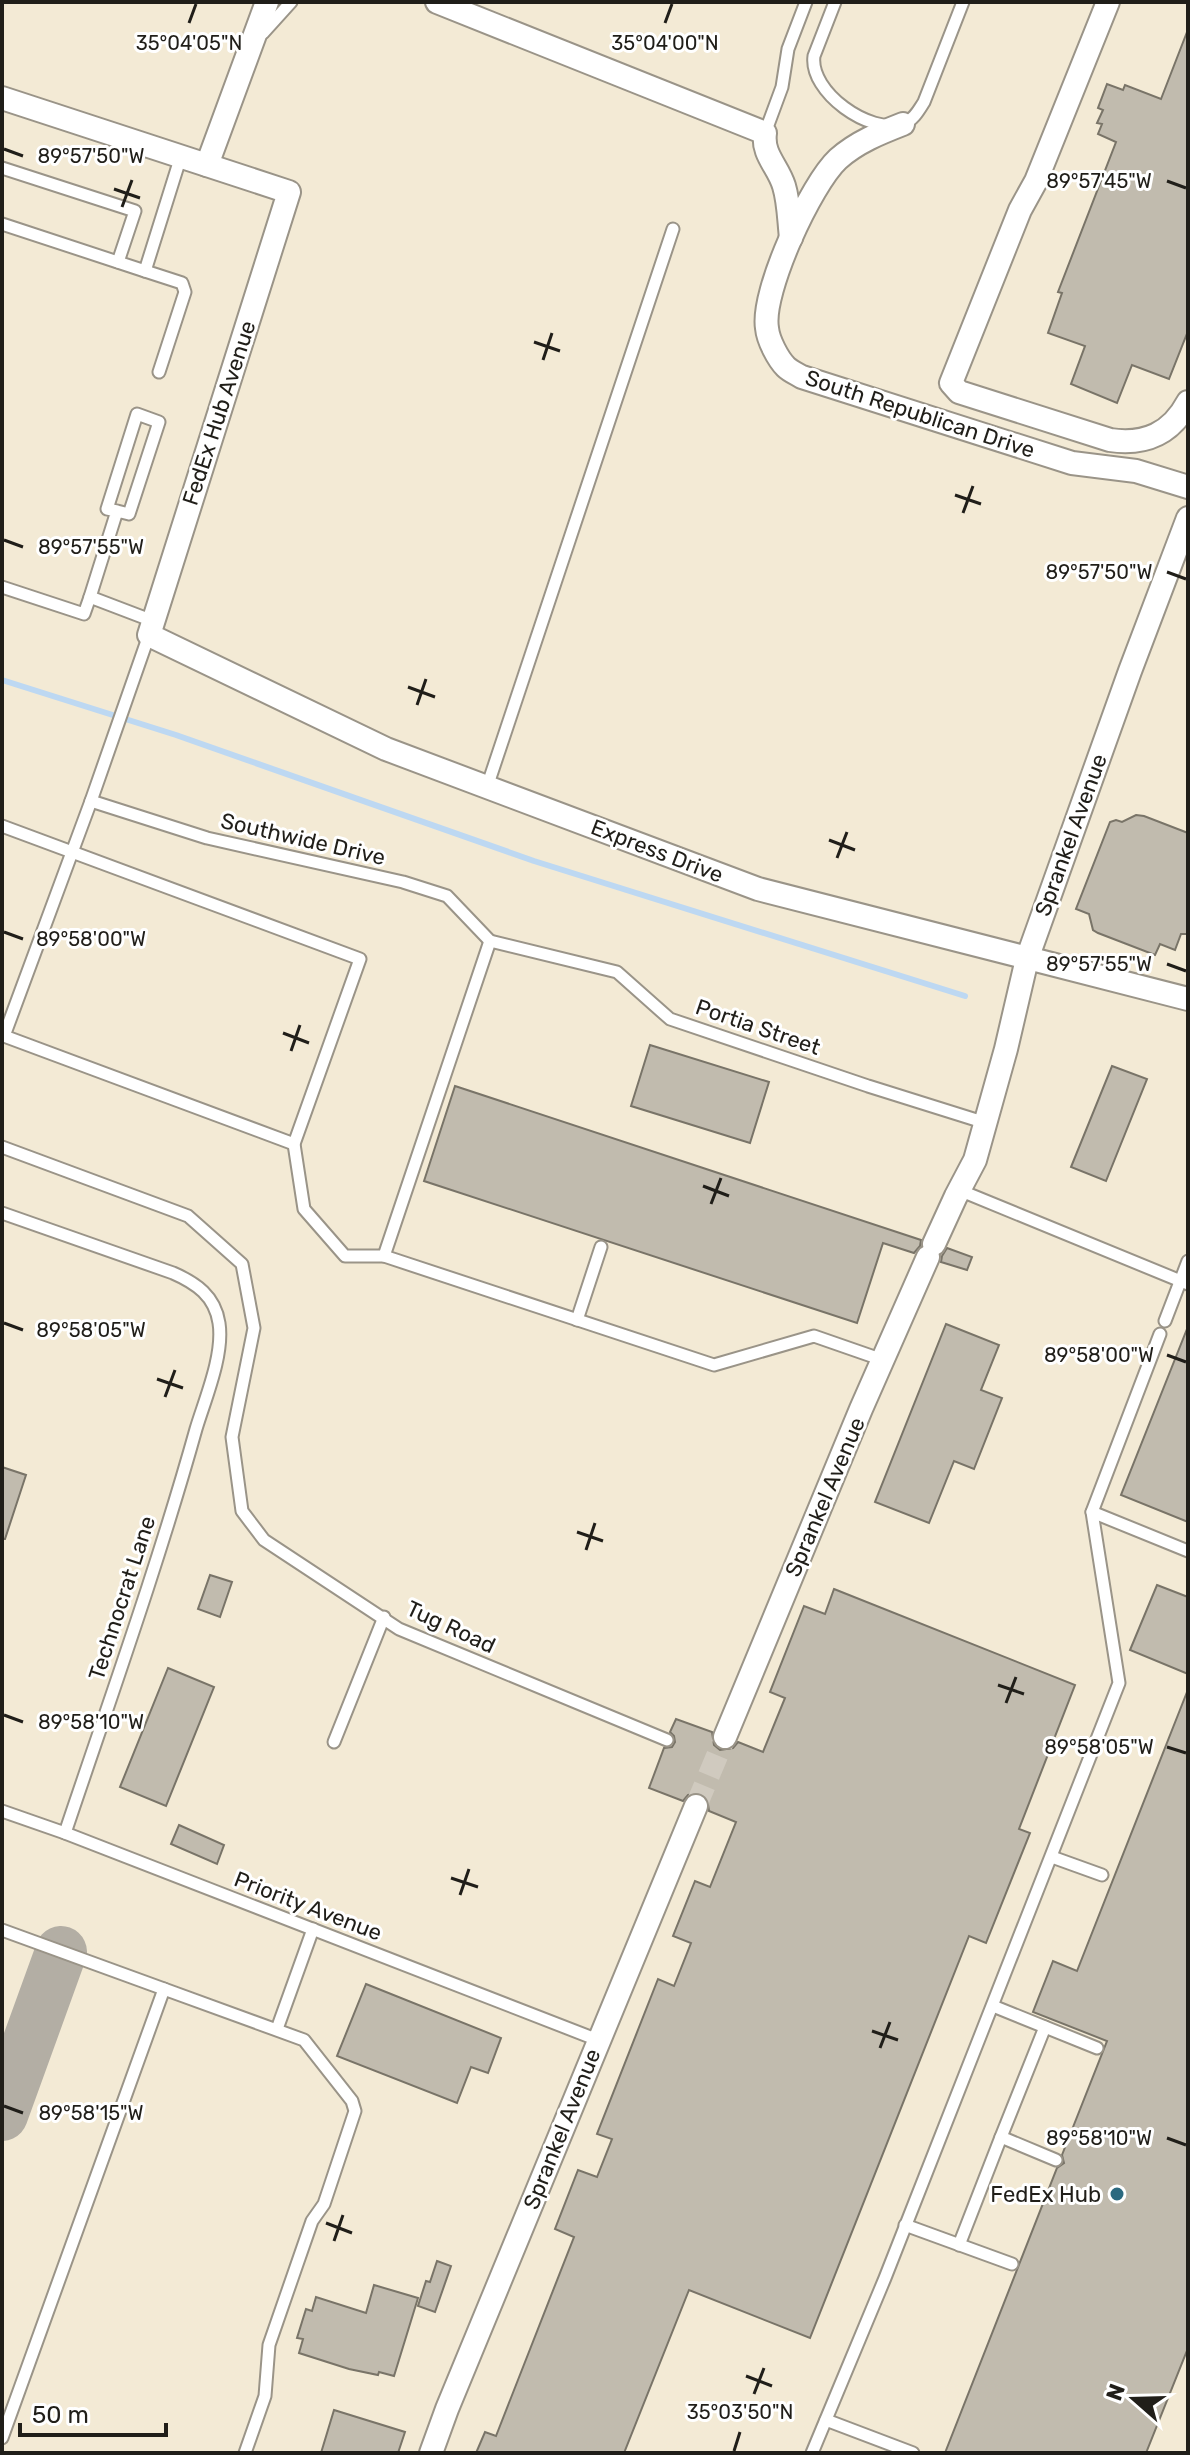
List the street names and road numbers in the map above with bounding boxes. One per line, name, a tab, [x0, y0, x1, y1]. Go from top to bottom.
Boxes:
street label: FedEx Hub Avenue	[176, 317, 262, 509]
street label: South Republican Drive	[802, 364, 1038, 464]
street label: Sprankel Avenue	[1029, 750, 1113, 920]
street label: Southwide Drive	[218, 807, 388, 871]
street label: Express Drive	[587, 813, 727, 889]
street label: Portia Street	[692, 993, 824, 1061]
street label: Sprankel Avenue	[779, 1413, 871, 1581]
street label: Technocrat Lane	[83, 1513, 161, 1683]
street label: Tug Road	[402, 1595, 500, 1659]
street label: Priority Avenue	[230, 1865, 386, 1947]
street label: Sprankel Avenue	[517, 2045, 607, 2213]

